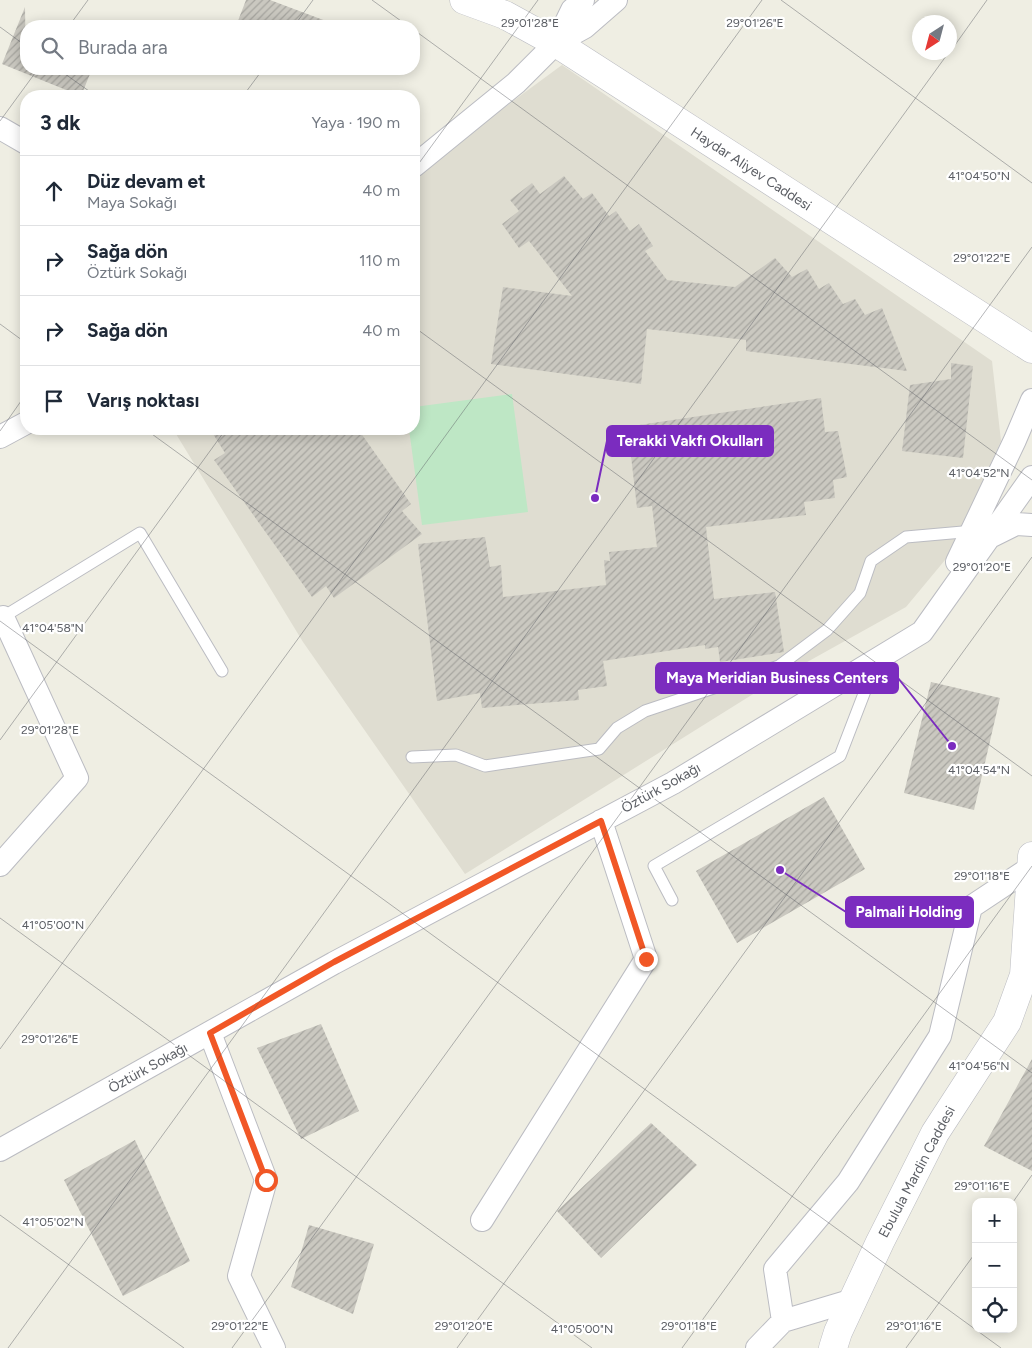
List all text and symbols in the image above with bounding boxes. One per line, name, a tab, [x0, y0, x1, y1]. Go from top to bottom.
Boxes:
north arrow	[912, 15, 957, 60]
text: 29°01'28"E	[501, 16, 559, 30]
text: 29°01'26"E	[726, 16, 784, 30]
search box	[20, 20, 420, 75]
icon: search	[38, 34, 66, 62]
text: Burada ara	[78, 36, 168, 59]
text: 3 dk	[40, 110, 80, 135]
text: Yaya · 190 m	[311, 113, 400, 132]
street label: Haydar Aliyev Caddesi	[687, 124, 815, 214]
text: 41°04'50"N	[948, 169, 1010, 183]
text: Düz devam et	[87, 170, 206, 193]
icon: ahead	[40, 177, 68, 205]
text: 40 m	[362, 181, 400, 200]
text: Maya Sokağı	[87, 193, 177, 212]
text: Sağa dön	[87, 240, 168, 263]
icon: right	[40, 247, 68, 275]
text: 110 m	[359, 251, 400, 270]
text: 29°01'22"E	[953, 251, 1011, 265]
text: Öztürk Sokağı	[87, 263, 187, 282]
icon: right	[40, 317, 68, 345]
text: Sağa dön	[87, 319, 168, 342]
text: 40 m	[362, 321, 400, 340]
icon: arrive	[40, 387, 68, 415]
text: Varış noktası	[87, 389, 199, 412]
callout: Terakki Vakfı Okulları	[607, 426, 773, 456]
text: Terakki Vakfı Okulları	[617, 432, 763, 450]
text: 41°04'52"N	[948, 466, 1010, 480]
text: 29°01'20"E	[953, 560, 1011, 574]
text: 41°04'58"N	[22, 621, 84, 635]
callout: Maya Meridian Business Centers	[656, 663, 898, 693]
text: Maya Meridian Business Centers	[666, 669, 888, 687]
text: 29°01'28"E	[21, 723, 79, 737]
street label: Öztürk Sokağı	[618, 759, 704, 817]
text: 41°04'54"N	[948, 763, 1010, 777]
text: 29°01'18"E	[954, 869, 1010, 883]
callout: Palmali Holding	[846, 897, 973, 927]
text: Palmali Holding	[856, 903, 962, 921]
text: 41°05'00"N	[22, 918, 84, 932]
route end	[635, 948, 658, 971]
text: 29°01'26"E	[21, 1032, 79, 1046]
street label: Öztürk Sokağı	[105, 1039, 191, 1097]
text: 41°04'56"N	[948, 1059, 1010, 1073]
street label: Ebulula Mardin Caddesi	[875, 1103, 959, 1241]
route start	[255, 1169, 278, 1192]
text: 29°01'16"E	[954, 1179, 1010, 1193]
map controls	[972, 1198, 1017, 1333]
button: +	[972, 1198, 1017, 1243]
text: 41°05'02"N	[22, 1215, 84, 1229]
button: −	[972, 1243, 1017, 1288]
button: locate	[972, 1288, 1017, 1333]
text: 29°01'22"E	[211, 1319, 269, 1333]
text: 29°01'20"E	[435, 1319, 493, 1333]
text: 29°01'18"E	[661, 1319, 717, 1333]
text: 29°01'16"E	[886, 1319, 942, 1333]
text: 41°05'00"N	[551, 1322, 613, 1336]

